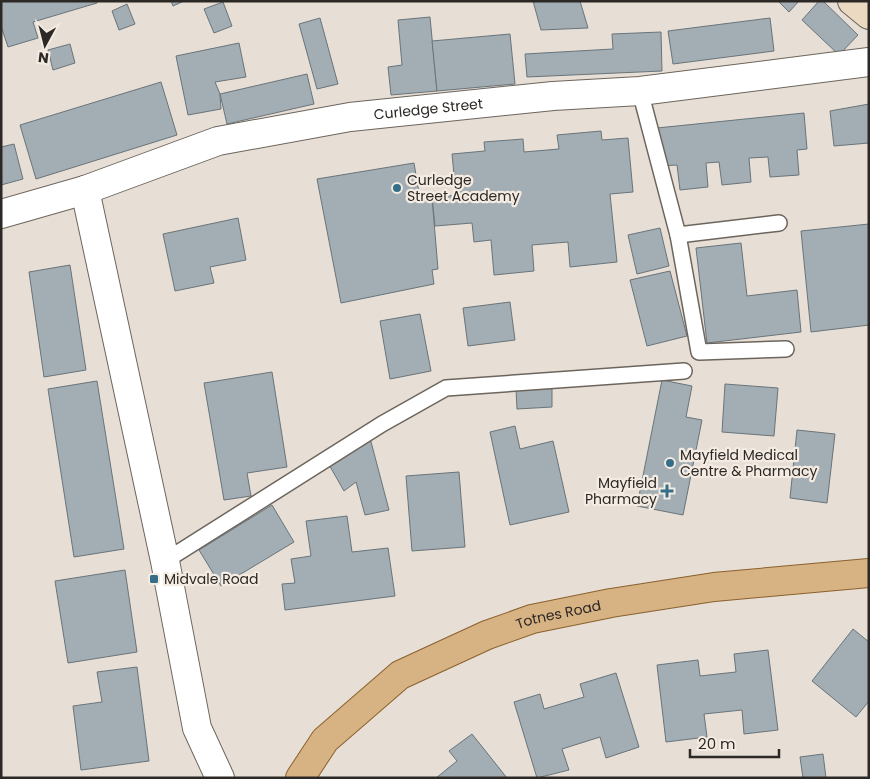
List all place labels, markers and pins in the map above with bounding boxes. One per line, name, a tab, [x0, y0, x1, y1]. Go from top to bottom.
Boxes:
place label: Curledge Street Academy	[407, 170, 520, 206]
marker: Curledge Street Academy	[391, 182, 403, 194]
place label: Mayfield Medical Centre & Pharmacy	[680, 445, 817, 481]
marker: Mayfield Medical Centre & Pharmacy	[664, 457, 676, 469]
place label: Mayfield Pharmacy	[585, 473, 657, 509]
marker: Mayfield Pharmacy	[661, 485, 673, 497]
place label: Midvale Road	[164, 569, 259, 589]
marker: Midvale Road	[148, 573, 160, 585]

